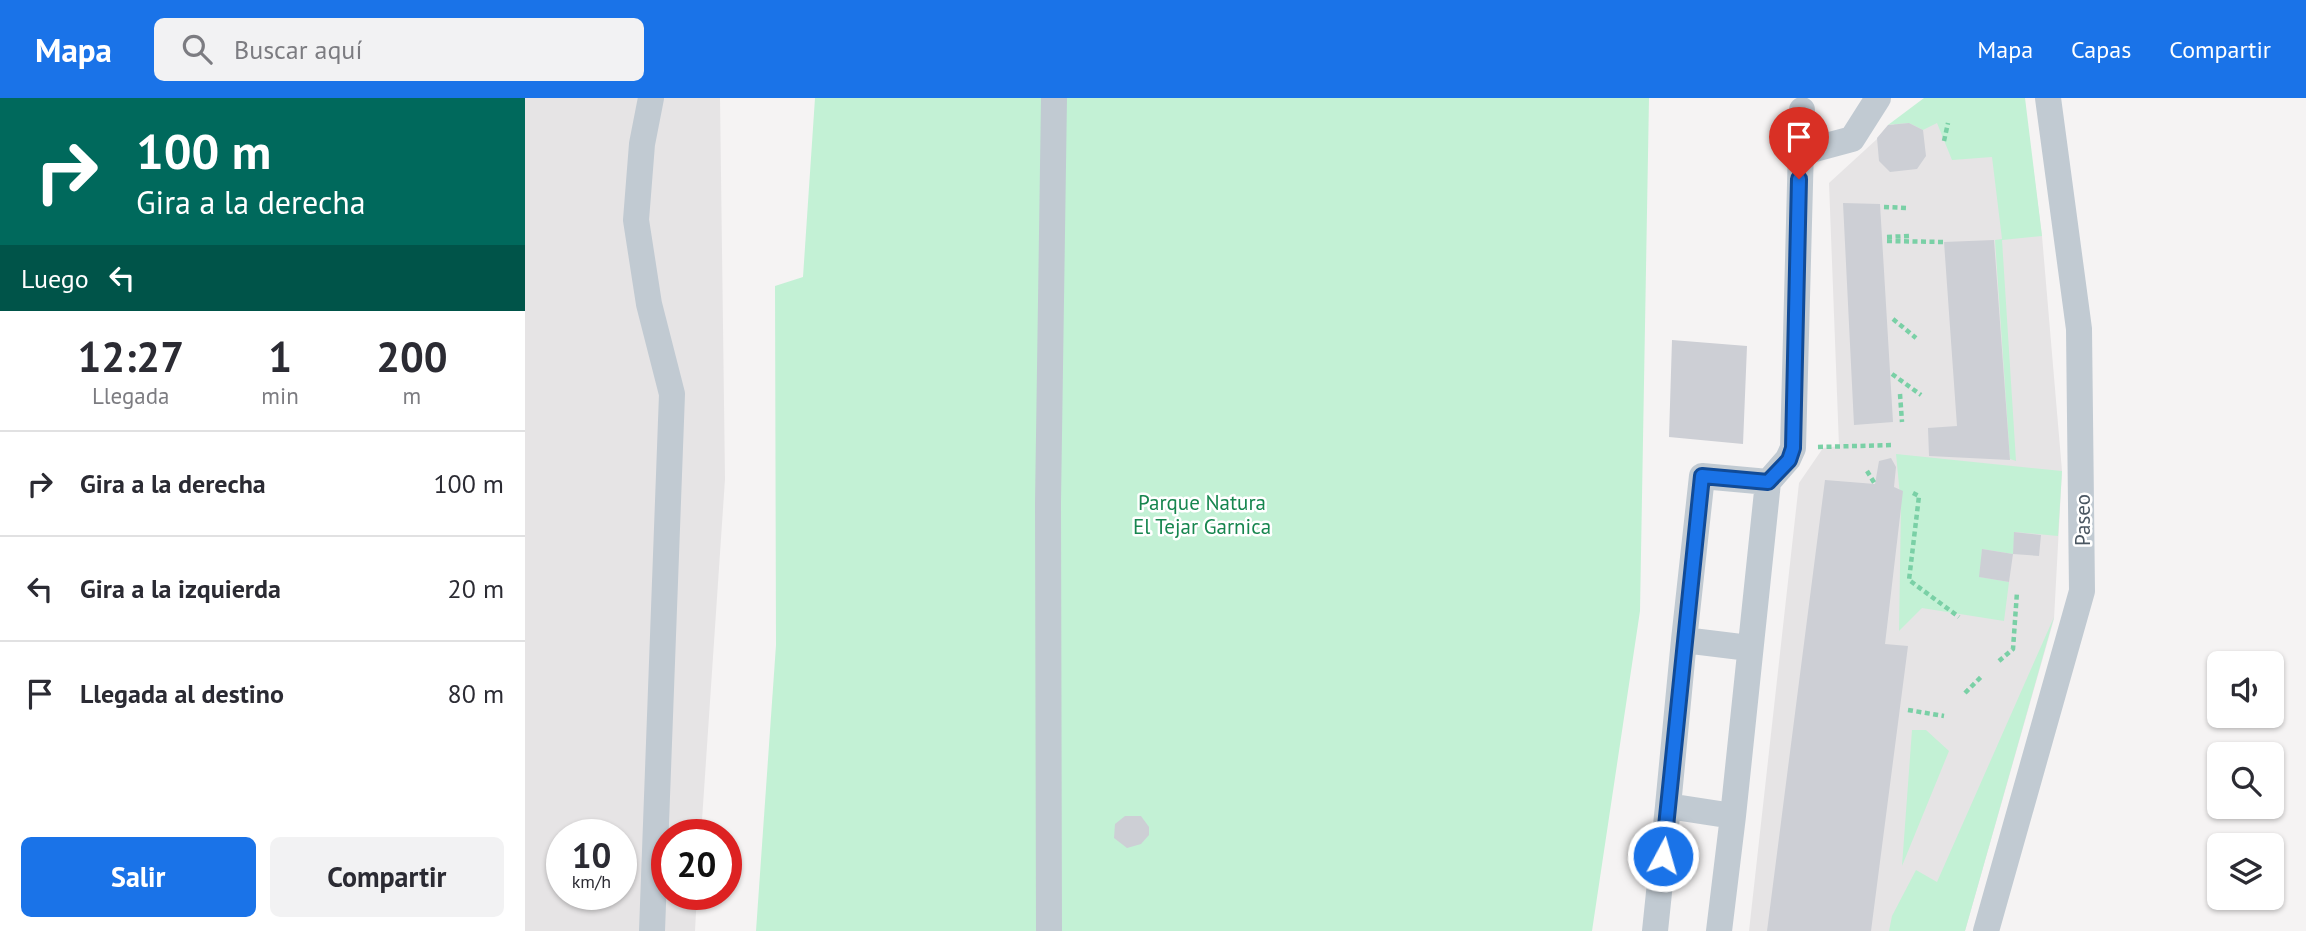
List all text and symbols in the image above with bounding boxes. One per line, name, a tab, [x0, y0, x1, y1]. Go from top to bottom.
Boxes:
search box	[154, 18, 644, 81]
text: Mapa	[35, 28, 112, 71]
icon: search	[178, 30, 216, 68]
text: Buscar aquí	[234, 33, 362, 66]
text: Mapa	[1977, 34, 2033, 65]
text: Capas	[2071, 34, 2131, 65]
text: Compartir	[2169, 34, 2271, 65]
pin	[1769, 107, 1829, 179]
icon: arrive	[1780, 118, 1818, 156]
text: 100 m	[136, 119, 271, 183]
icon: right	[21, 126, 112, 217]
text: Gira a la derecha	[136, 181, 366, 223]
icon: left	[103, 259, 141, 297]
text: Luego	[21, 262, 89, 295]
text: 12:27	[77, 329, 184, 384]
text: 1	[268, 329, 292, 384]
text: 200	[376, 329, 448, 384]
text: Llegada	[92, 381, 169, 410]
text: min	[261, 381, 299, 410]
text: m	[403, 381, 421, 410]
icon: right	[21, 465, 59, 503]
text: Gira a la derecha	[80, 467, 266, 500]
text: 100 m	[433, 467, 504, 500]
park label: Parque Natura El Tejar Garnica	[1133, 489, 1271, 540]
street label: Paseo	[2069, 494, 2096, 546]
icon: left	[21, 570, 59, 608]
text: Gira a la izquierda	[80, 572, 281, 605]
text: 20 m	[448, 572, 504, 605]
map controls	[2207, 651, 2284, 910]
button: sound	[2207, 651, 2284, 728]
icon: arrive	[21, 675, 59, 713]
text: Llegada al destino	[80, 677, 284, 710]
text: 80 m	[448, 677, 504, 710]
button: search	[2207, 742, 2284, 819]
speed limit sign: 20	[651, 819, 742, 910]
position arrow	[1626, 819, 1700, 893]
text: 10	[572, 832, 611, 878]
button: layers	[2207, 833, 2284, 910]
button: Salir	[21, 837, 256, 917]
button: Compartir	[270, 837, 504, 917]
text: km/h	[572, 870, 611, 893]

